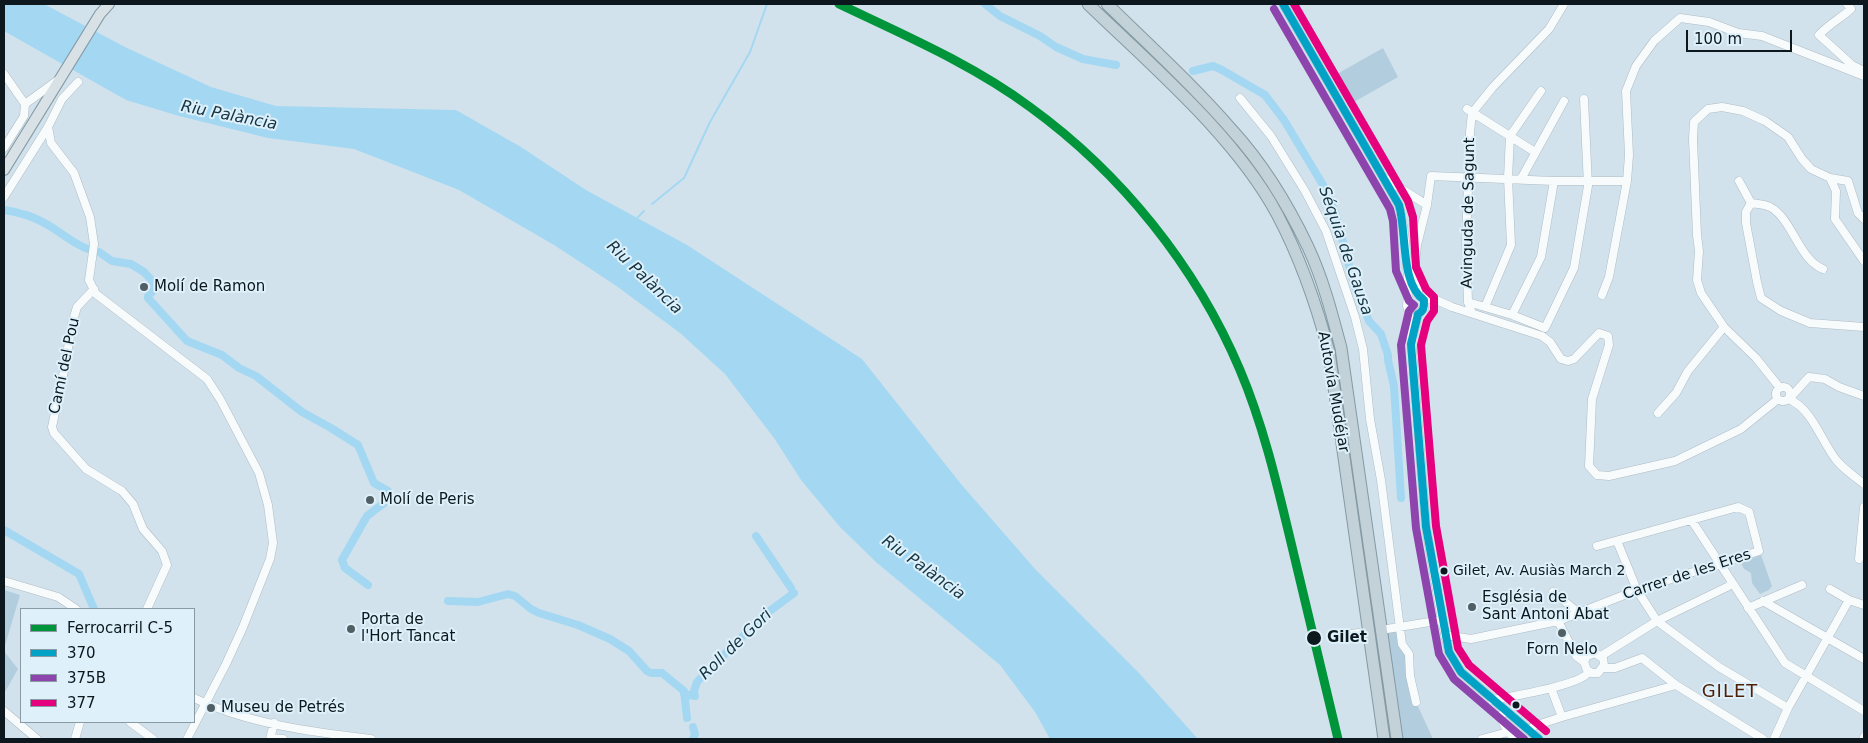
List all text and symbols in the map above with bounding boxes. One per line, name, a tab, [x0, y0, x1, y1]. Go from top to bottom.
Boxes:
scale bar	[1688, 20, 1794, 52]
text: 100 m	[1694, 30, 1742, 48]
water label: Riu Palància	[179, 97, 279, 135]
street label: Avinguda de Sagunt	[1459, 137, 1479, 289]
water label: Séquia de Gausa	[1314, 184, 1376, 318]
water label: Riu Palància	[602, 237, 686, 319]
place label: Molí de Ramon	[154, 278, 265, 296]
marker: Molí de Ramon	[138, 281, 150, 293]
street label: Camí del Pou	[46, 316, 84, 416]
street label: Autovía Mudéjar	[1313, 330, 1353, 454]
place label: Molí de Peris	[380, 491, 475, 509]
marker: Molí de Peris	[364, 494, 376, 506]
water label: Riu Palància	[878, 532, 968, 604]
street label: Carrer de les Eres	[1621, 546, 1753, 604]
place label: Gilet, Av. Ausiàs March 2	[1453, 563, 1625, 579]
marker: Gilet, Av. Ausiàs March 2	[1439, 566, 1449, 576]
place label: Església de Sant Antoni Abat	[1482, 589, 1609, 624]
marker: Església de Sant Antoni Abat	[1466, 601, 1478, 613]
water label: Roll de Gori	[696, 606, 776, 684]
legend	[20, 608, 195, 723]
place label: Porta de l'Hort Tancat	[361, 611, 455, 646]
text: Ferrocarril C-5	[67, 619, 173, 637]
marker: Porta de l'Hort Tancat	[345, 623, 357, 635]
marker: Forn Nelo	[1556, 627, 1568, 639]
marker: Gilet	[1305, 629, 1323, 647]
place label: Gilet	[1327, 629, 1367, 647]
place label: Forn Nelo	[1526, 641, 1598, 659]
text: 370	[67, 644, 96, 662]
text: 375B	[67, 669, 106, 687]
district label: GILET	[1701, 681, 1759, 703]
text: 377	[67, 694, 96, 712]
place label: Museu de Petrés	[221, 699, 345, 717]
unlabelled marker	[1511, 700, 1521, 710]
marker: Museu de Petrés	[205, 702, 217, 714]

